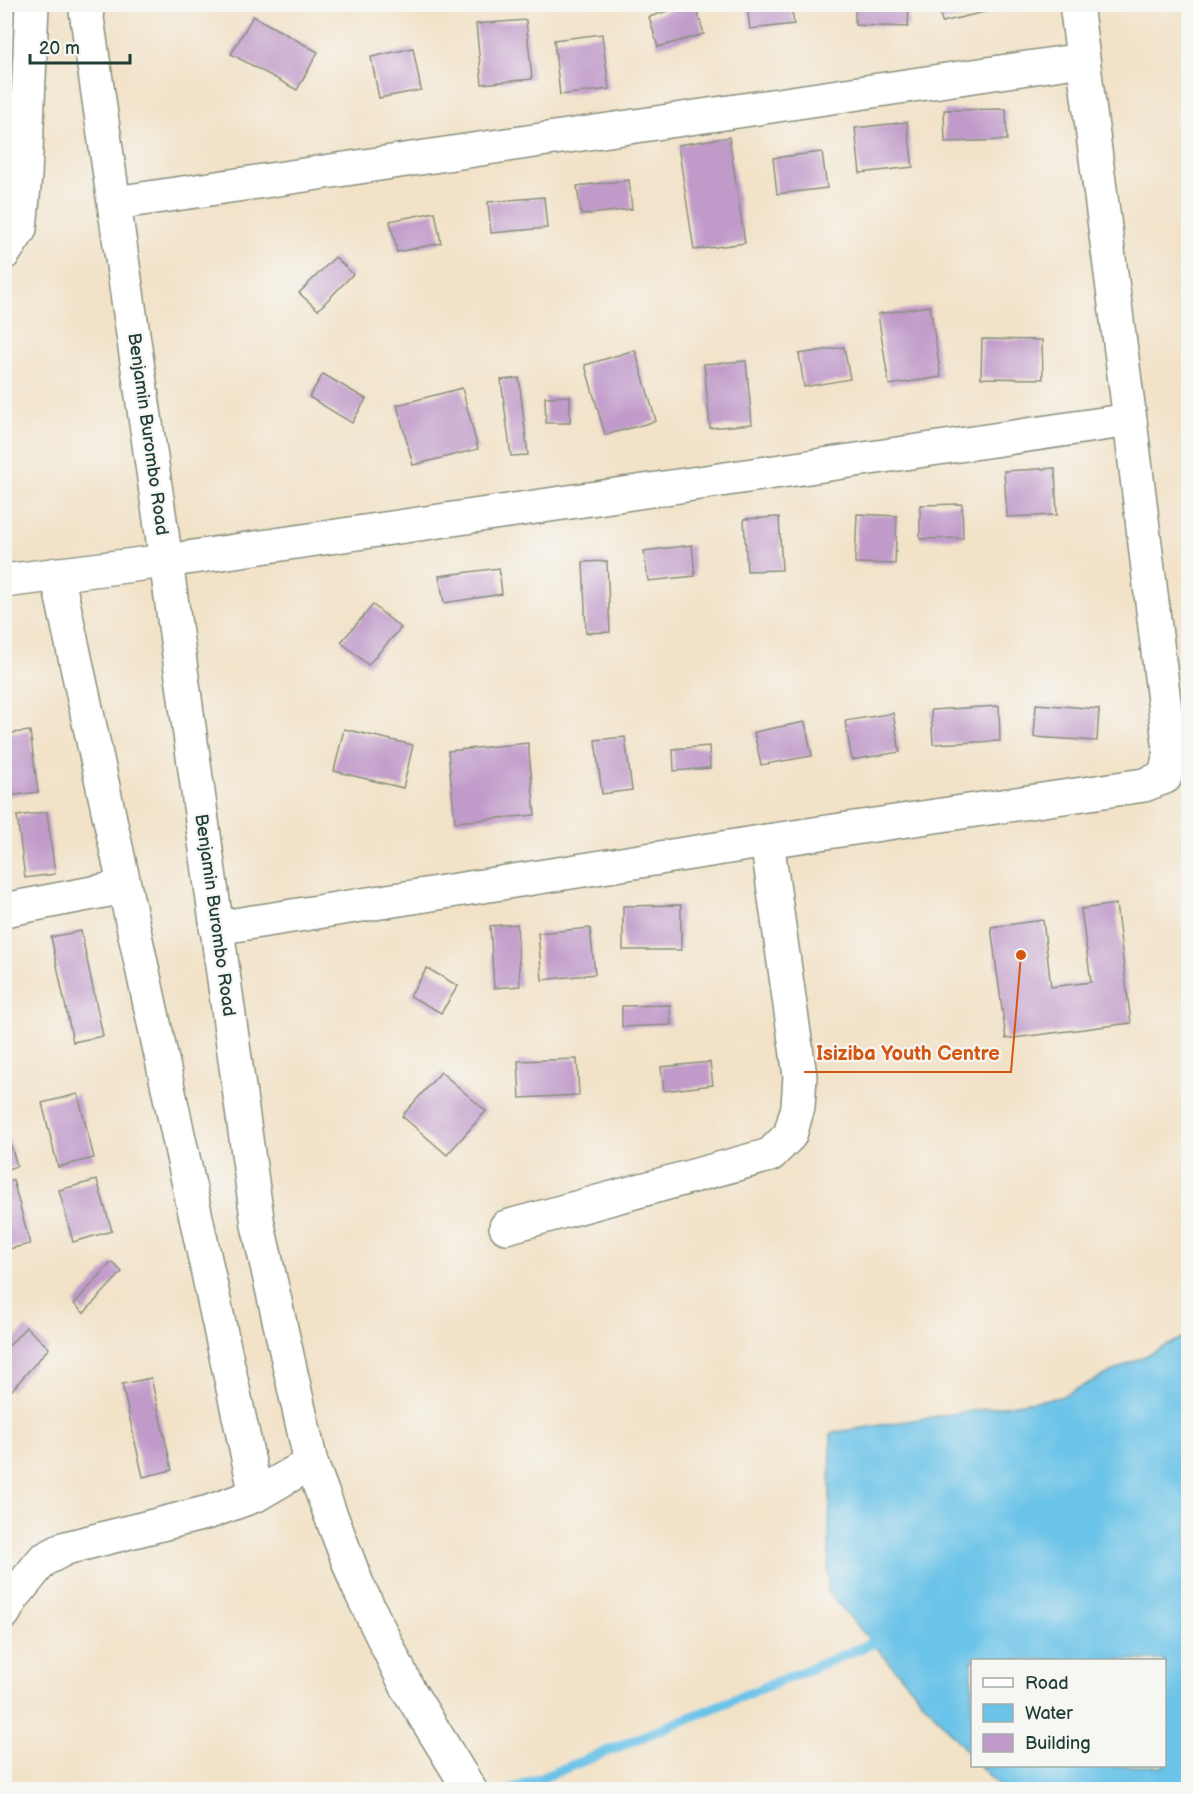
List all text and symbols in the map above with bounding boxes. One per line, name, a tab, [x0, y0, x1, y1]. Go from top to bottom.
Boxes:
scale bar	[30, 27, 130, 65]
text: 20 m	[39, 38, 80, 59]
street label: Benjamin Burombo Road	[123, 331, 173, 537]
street label: Benjamin Burombo Road	[190, 812, 240, 1018]
callout: Isiziba Youth Centre	[804, 1034, 1011, 1072]
text: Isiziba Youth Centre	[816, 1042, 1000, 1066]
legend	[971, 1659, 1166, 1767]
text: Road	[1025, 1673, 1069, 1694]
text: Water	[1025, 1703, 1073, 1724]
text: Building	[1025, 1733, 1091, 1754]

